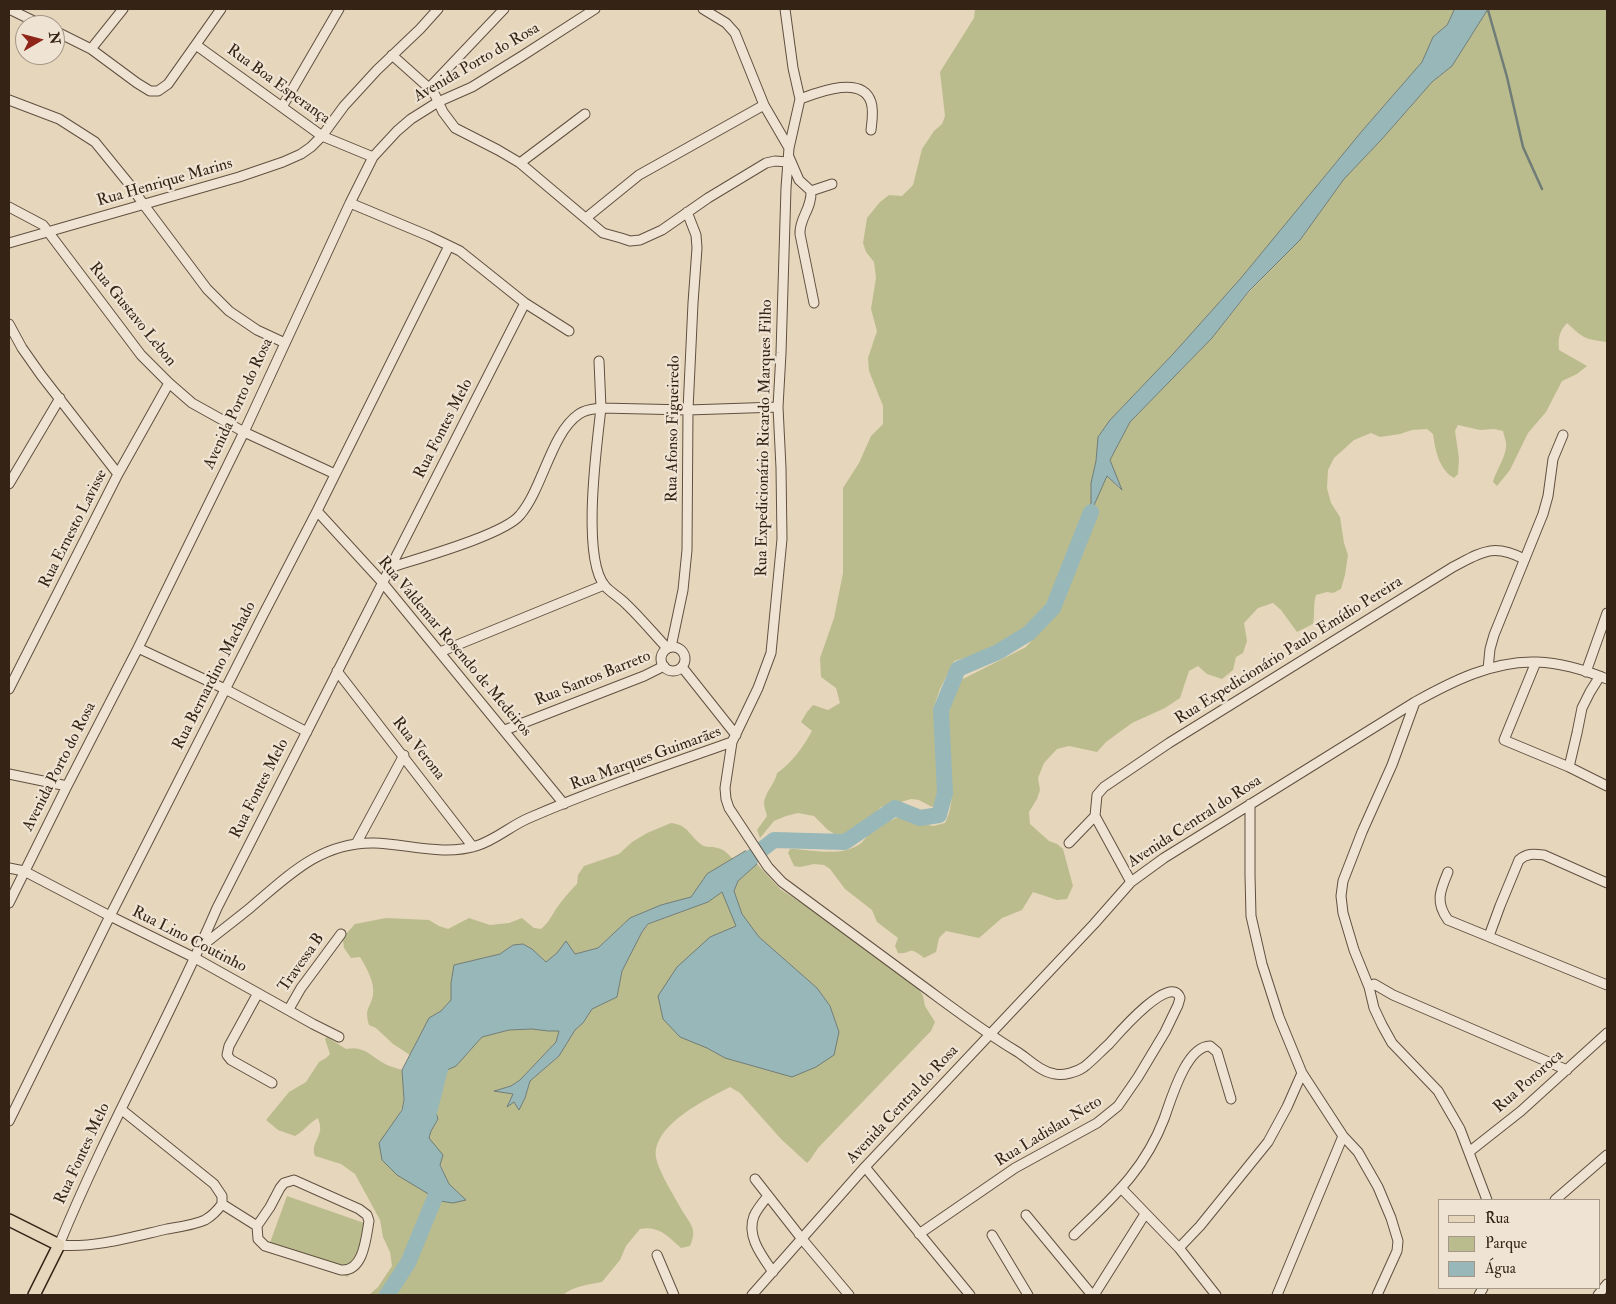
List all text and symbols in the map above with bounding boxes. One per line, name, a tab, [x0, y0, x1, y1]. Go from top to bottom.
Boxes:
north arrow	[15, 15, 65, 65]
street label: Avenida Porto do Rosa	[411, 19, 543, 107]
text: N	[45, 31, 64, 45]
street label: Rua Boa Esperança	[223, 41, 333, 129]
street label: Rua Henrique Marins	[95, 154, 235, 212]
street label: Rua Gustavo Lebon	[84, 259, 180, 371]
street label: Rua Expedicionário Ricardo Marques Filho	[753, 299, 777, 577]
street label: Avenida Porto do Rosa	[200, 335, 278, 473]
street label: Rua Afonso Figueiredo	[663, 355, 685, 503]
street label: Rua Fontes Melo	[411, 376, 477, 482]
street label: Rua Ernesto Lavisse	[36, 467, 112, 591]
street label: Rua Valdemar Rosendo de Medeiros	[373, 553, 535, 741]
street label: Rua Expedicionário Paulo Emídio Pereira	[1172, 573, 1406, 729]
street label: Rua Bernardino Machado	[169, 599, 261, 753]
street label: Rua Santos Barreto	[532, 647, 654, 711]
street label: Avenida Porto do Rosa	[19, 699, 101, 835]
street label: Rua Verona	[387, 714, 449, 784]
street label: Rua Marques Guimarães	[568, 723, 724, 795]
street label: Rua Fontes Melo	[227, 736, 293, 842]
street label: Avenida Central do Rosa	[1125, 772, 1265, 872]
street label: Rua Lino Coutinho	[128, 903, 250, 977]
street label: Travessa B	[275, 930, 329, 996]
street label: Avenida Central do Rosa	[843, 1042, 963, 1168]
street label: Rua Pororoca	[1490, 1046, 1568, 1118]
street label: Rua Ladislau Neto	[992, 1093, 1106, 1171]
street label: Rua Fontes Melo	[51, 1100, 115, 1208]
legend	[1438, 1199, 1601, 1289]
text: Rua	[1485, 1209, 1510, 1228]
text: Parque	[1485, 1234, 1527, 1253]
text: Água	[1485, 1259, 1516, 1278]

